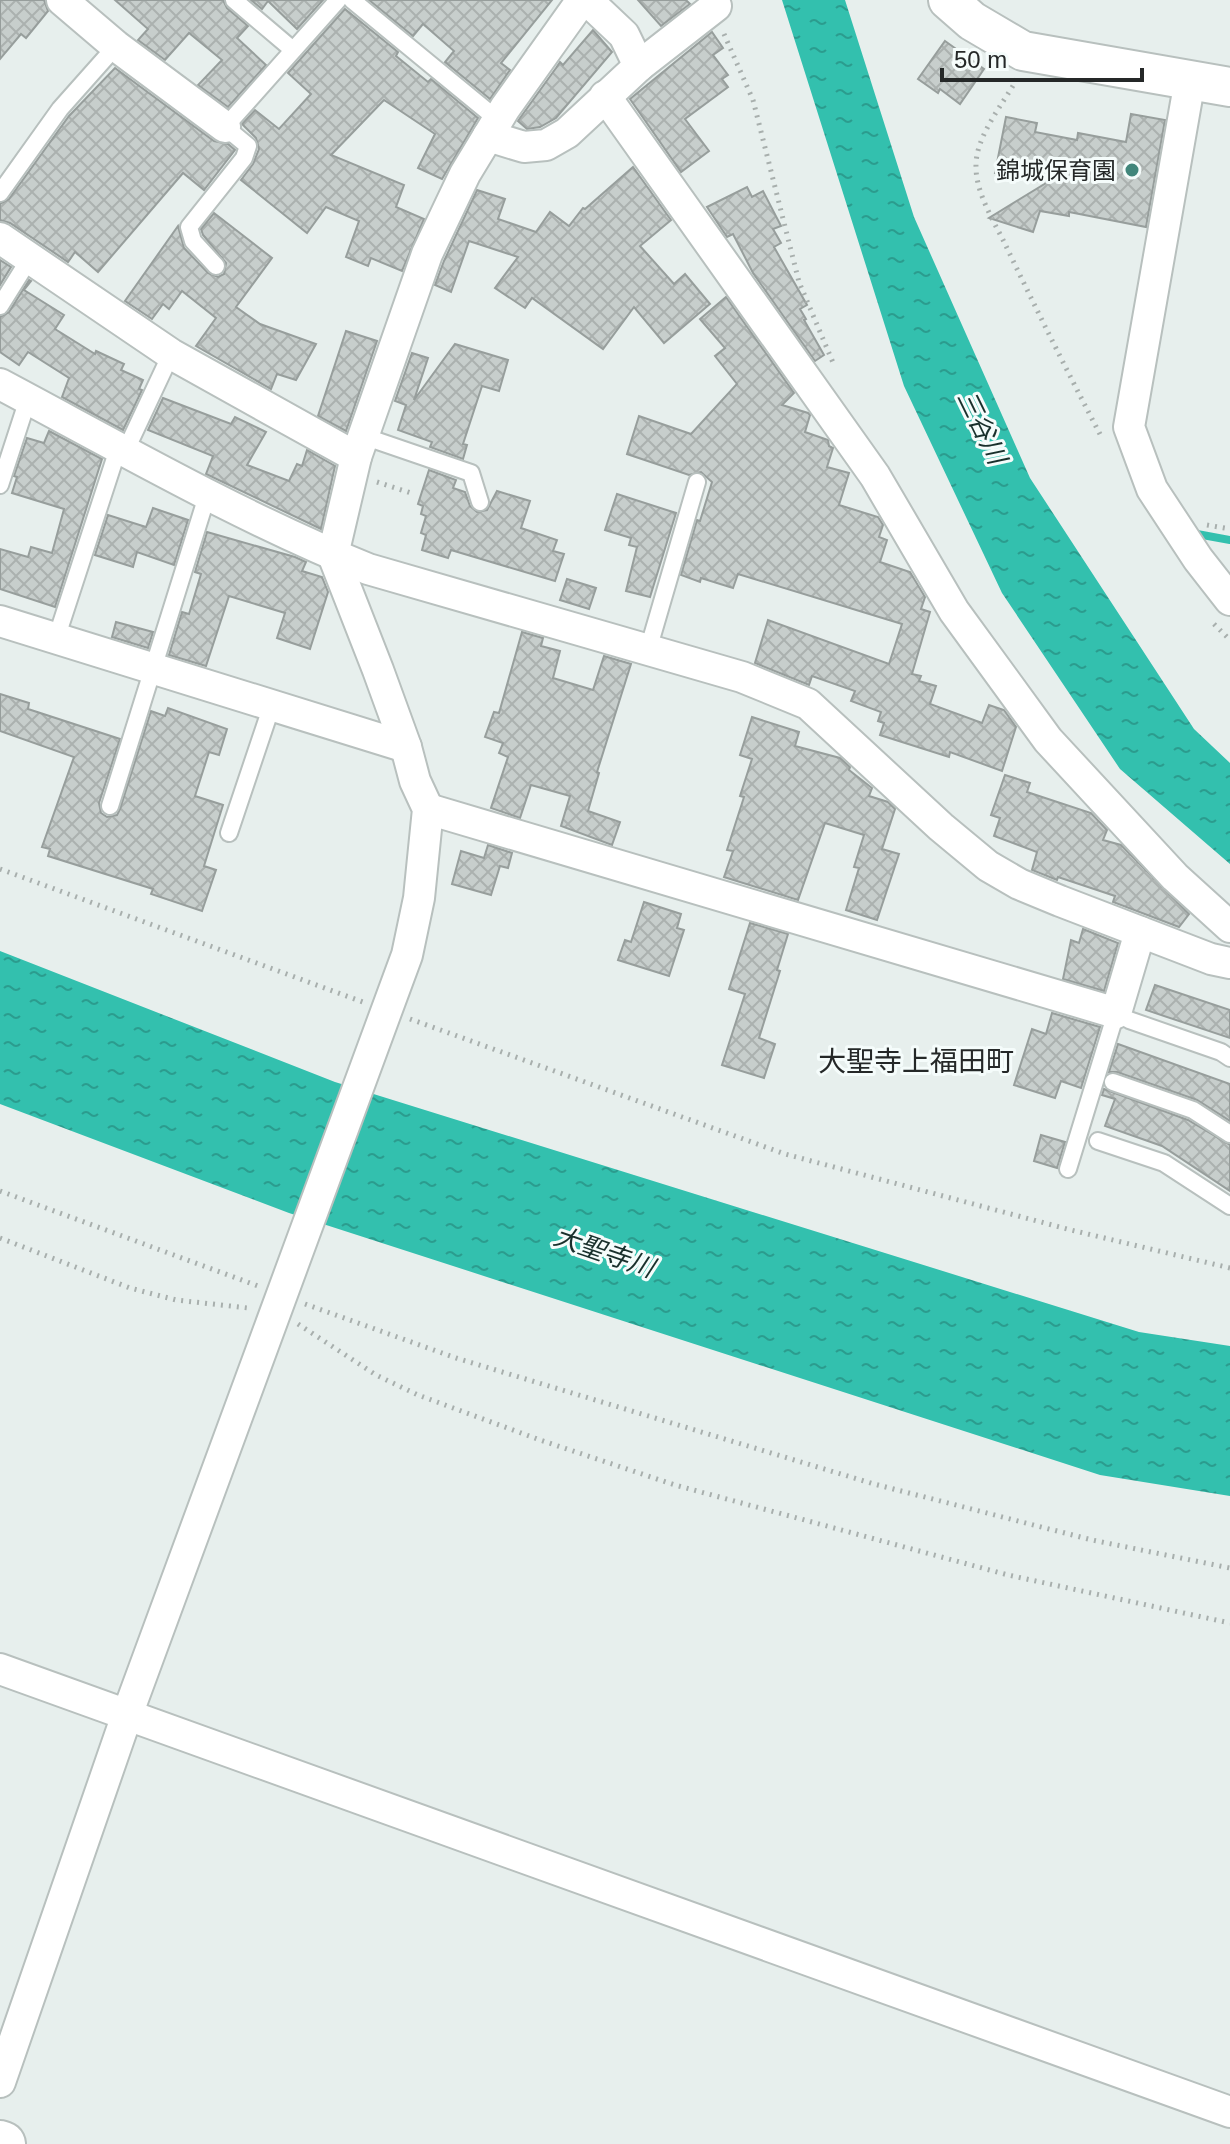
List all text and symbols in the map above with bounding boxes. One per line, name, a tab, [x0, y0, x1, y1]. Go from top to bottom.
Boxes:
scale bar	[942, 32, 1142, 82]
text: 50 m	[954, 46, 1007, 73]
place label: 錦城保育園	[996, 157, 1116, 184]
marker: 錦城保育園	[1123, 161, 1141, 179]
water label: 三谷川	[951, 385, 1014, 471]
district label: 大聖寺上福田町	[818, 1046, 1014, 1077]
water label: 大聖寺川	[550, 1221, 661, 1284]

